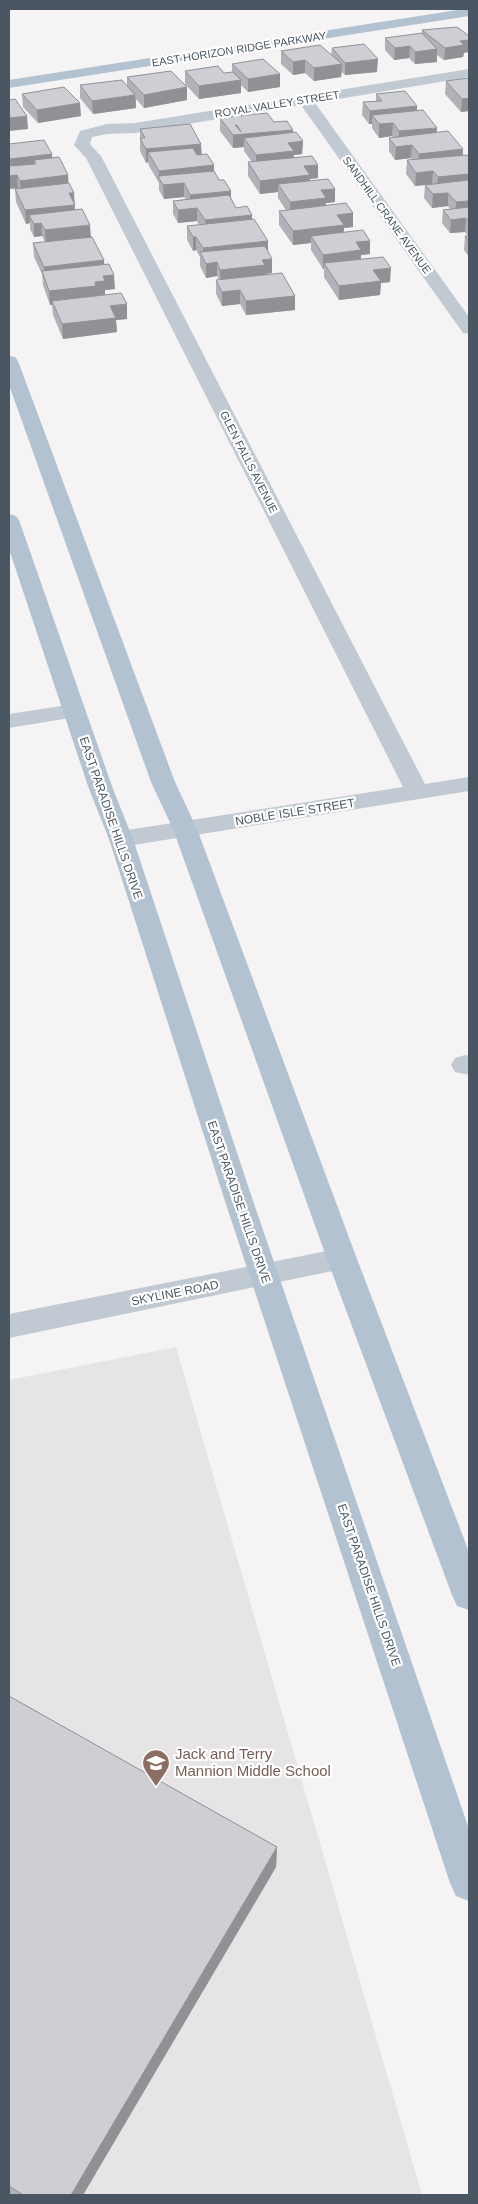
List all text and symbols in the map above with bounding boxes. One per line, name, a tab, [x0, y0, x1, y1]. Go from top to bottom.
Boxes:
street label: EAST HORIZON RIDGE PARKWAY	[151, 29, 328, 69]
street label: ROYAL VALLEY STREET	[214, 88, 341, 120]
street label: SANDHILL CRANE AVENUE	[340, 154, 434, 276]
street label: GLEN FALLS AVENUE	[218, 409, 280, 515]
street label: EAST PARADISE HILLS DRIVE	[77, 735, 145, 901]
street label: NOBLE ISLE STREET	[234, 796, 356, 828]
street label: EAST PARADISE HILLS DRIVE	[205, 1119, 273, 1285]
street label: SKYLINE ROAD	[130, 1278, 220, 1308]
street label: EAST PARADISE HILLS DRIVE	[335, 1502, 403, 1668]
place label: Jack and Terry Mannion Middle School	[175, 1745, 331, 1779]
school or university icon: Jack and Terry Mannion Middle School	[141, 1748, 171, 1787]

